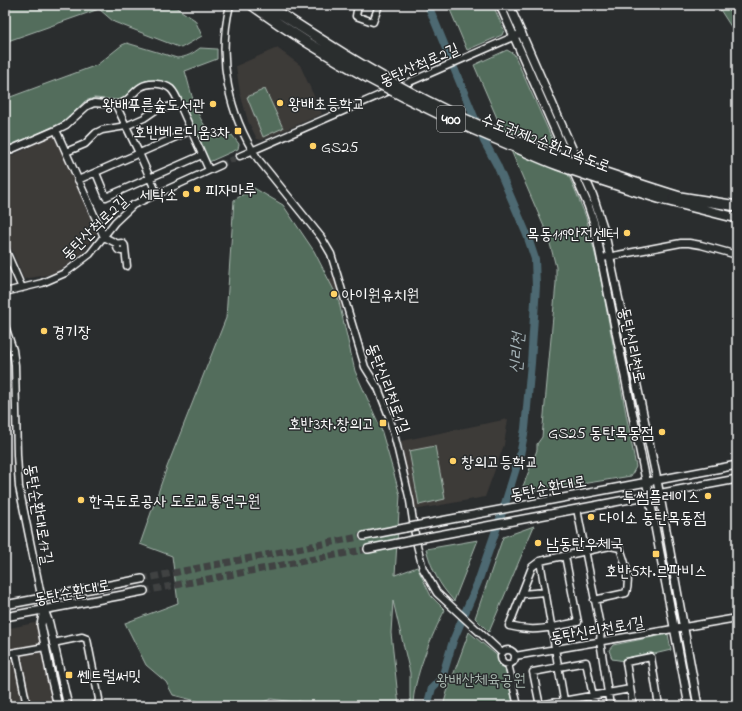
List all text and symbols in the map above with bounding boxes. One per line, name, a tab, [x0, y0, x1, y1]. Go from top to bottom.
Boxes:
street label: 동탄산척로2길	[376, 37, 464, 94]
place label: 왕배초등학교	[288, 93, 365, 117]
place label: 왕배푸른숲도서관	[102, 94, 205, 118]
marker: 왕배초등학교	[275, 98, 285, 108]
marker: 왕배푸른숲도서관	[208, 99, 218, 109]
road number: 400	[437, 106, 465, 132]
street label: 수도권제2순환고속도로	[477, 108, 613, 180]
place label: 호반베르디움3차	[133, 121, 230, 145]
marker: 호반베르디움3차	[233, 126, 243, 136]
place label: GS25	[321, 136, 358, 160]
marker: GS25	[308, 141, 318, 151]
place label: 피자마루	[205, 179, 257, 203]
place label: 세탁소	[139, 184, 178, 208]
marker: 피자마루	[192, 184, 202, 194]
marker: 세탁소	[181, 189, 191, 199]
street label: 동탄산척로2길	[56, 190, 134, 267]
place label: 목동119안전센터	[527, 223, 619, 247]
marker: 목동119안전센터	[622, 228, 632, 238]
place label: 아이원유치원	[342, 284, 419, 308]
marker: 아이원유치원	[329, 289, 339, 299]
street label: 동탄신리천로	[611, 305, 651, 386]
place label: 경기장	[52, 321, 91, 345]
marker: 경기장	[39, 326, 49, 336]
water label: 신리천	[504, 329, 532, 374]
street label: 동탄신리천로1길	[359, 340, 415, 438]
place label: 호반3차.창의고	[288, 413, 375, 437]
marker: 호반3차.창의고	[378, 418, 388, 428]
place label: GS25 동탄목동점	[548, 422, 654, 446]
marker: GS25 동탄목동점	[657, 427, 667, 437]
place label: 창의고등학교	[461, 451, 538, 475]
marker: 창의고등학교	[448, 456, 458, 466]
street label: 동탄순환대로17길	[17, 462, 59, 567]
street label: 동탄순환대로	[508, 470, 589, 508]
place label: 투썸플레이스	[623, 486, 700, 510]
place label: 한국도로공사 도로교통연구원	[89, 490, 260, 514]
marker: 투썸플레이스	[703, 491, 713, 501]
marker: 한국도로공사 도로교통연구원	[76, 495, 86, 505]
place label: 다이소 동탄목동점	[599, 507, 706, 531]
marker: 다이소 동탄목동점	[586, 512, 596, 522]
place label: 남동탄우체국	[546, 533, 623, 557]
marker: 남동탄우체국	[533, 538, 543, 548]
marker: 호반5차.르파비스	[651, 549, 661, 559]
place label: 호반5차.르파비스	[605, 560, 707, 584]
street label: 동탄순환대로	[32, 574, 113, 612]
street label: 동탄신리천로1길	[548, 611, 646, 651]
place label: 쎈트럴써밋	[77, 665, 141, 689]
park label: 왕배산체육공원	[436, 669, 526, 693]
marker: 쎈트럴써밋	[64, 670, 74, 680]

